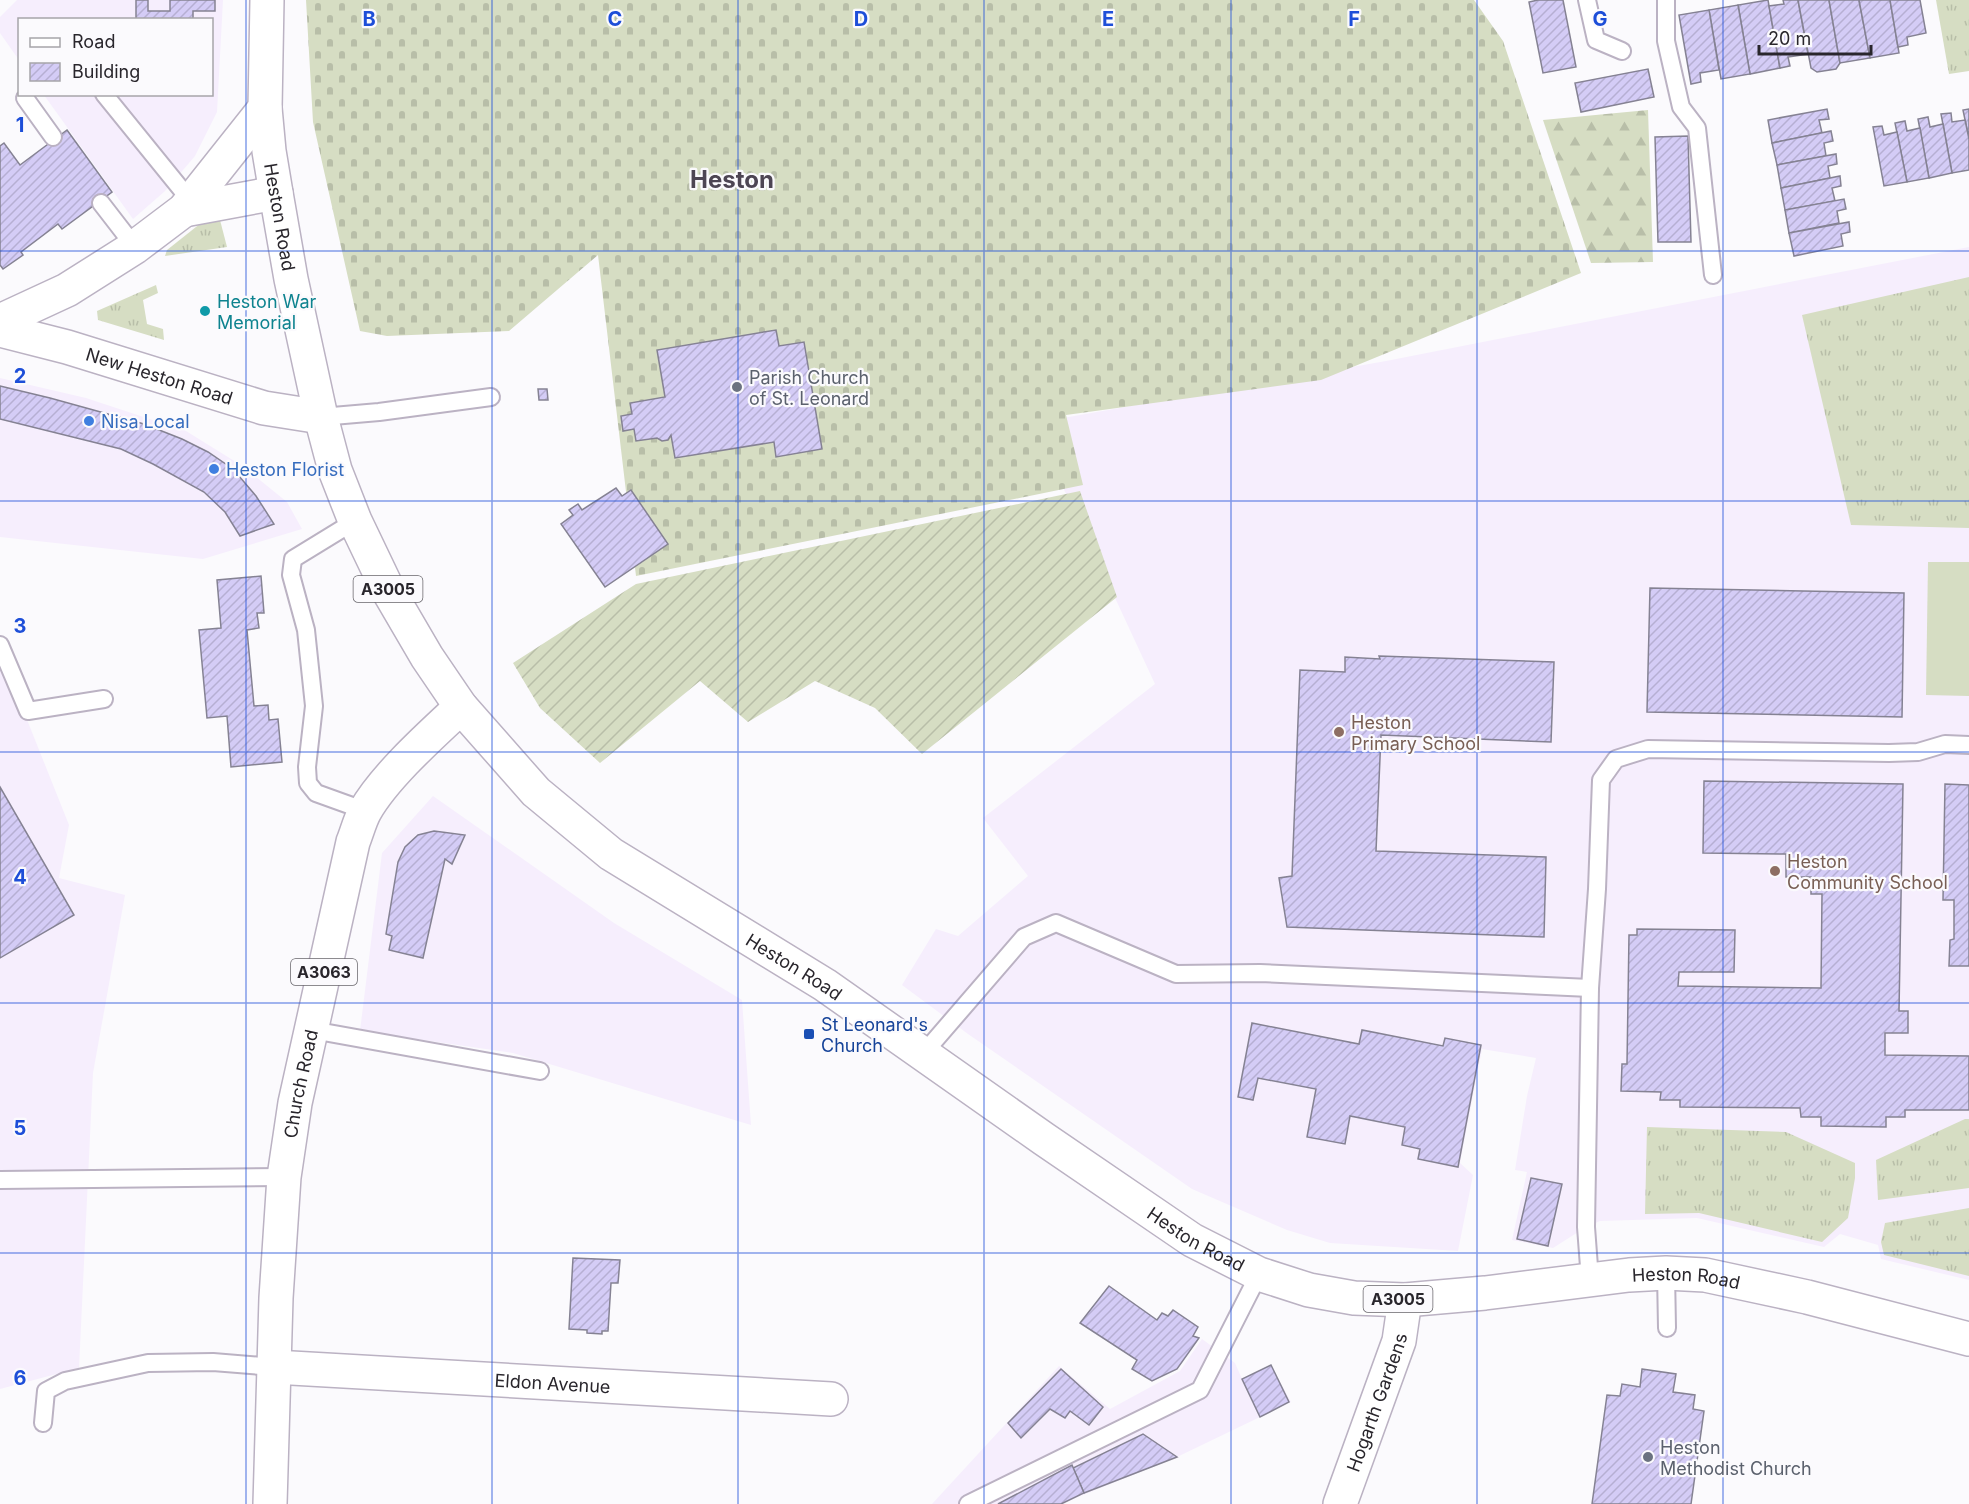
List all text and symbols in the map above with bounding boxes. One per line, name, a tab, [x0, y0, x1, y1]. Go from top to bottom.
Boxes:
text: B	[362, 7, 376, 31]
text: C	[608, 7, 622, 31]
text: D	[854, 7, 868, 31]
text: E	[1102, 7, 1114, 31]
text: F	[1348, 7, 1360, 31]
text: G	[1592, 7, 1608, 31]
legend	[18, 18, 213, 96]
scale bar	[1759, 18, 1872, 56]
text: 20 m	[1768, 28, 1811, 49]
text: Road	[72, 31, 115, 52]
text: Building	[72, 61, 140, 82]
text: 1	[16, 113, 24, 137]
street label: Heston Road	[261, 161, 300, 272]
district label: Heston	[690, 165, 774, 194]
place label: Heston War Memorial	[217, 291, 317, 333]
marker: Heston War Memorial	[198, 304, 212, 318]
street label: New Heston Road	[84, 343, 236, 408]
text: 2	[14, 364, 26, 388]
place label: Parish Church of St. Leonard	[749, 367, 869, 409]
marker: Parish Church of St. Leonard	[730, 380, 744, 394]
place label: Nisa Local	[101, 411, 190, 432]
marker: Nisa Local	[82, 414, 96, 428]
place label: Heston Florist	[226, 459, 344, 480]
marker: Heston Florist	[207, 462, 221, 476]
road number: A3005	[354, 576, 422, 602]
text: 3	[14, 614, 26, 638]
place label: Heston Primary School	[1351, 712, 1480, 754]
marker: Heston Primary School	[1332, 725, 1346, 739]
place label: Heston Community School	[1787, 851, 1948, 893]
marker: Heston Community School	[1768, 864, 1782, 878]
text: 4	[13, 865, 27, 889]
street label: Heston Road	[742, 929, 846, 1004]
road number: A3063	[291, 959, 357, 985]
place label: St Leonard's Church	[821, 1014, 928, 1056]
street label: Church Road	[279, 1027, 322, 1140]
marker: St Leonard's Church	[802, 1027, 816, 1041]
text: 5	[14, 1116, 26, 1140]
street label: Heston Road	[1144, 1202, 1248, 1275]
street label: Heston Road	[1631, 1262, 1742, 1293]
road number: A3005	[1364, 1286, 1432, 1312]
street label: Hogarth Gardens	[1342, 1332, 1410, 1475]
text: 6	[14, 1366, 27, 1390]
street label: Eldon Avenue	[494, 1369, 611, 1397]
place label: Heston Methodist Church	[1660, 1437, 1812, 1479]
marker: Heston Methodist Church	[1641, 1450, 1655, 1464]

